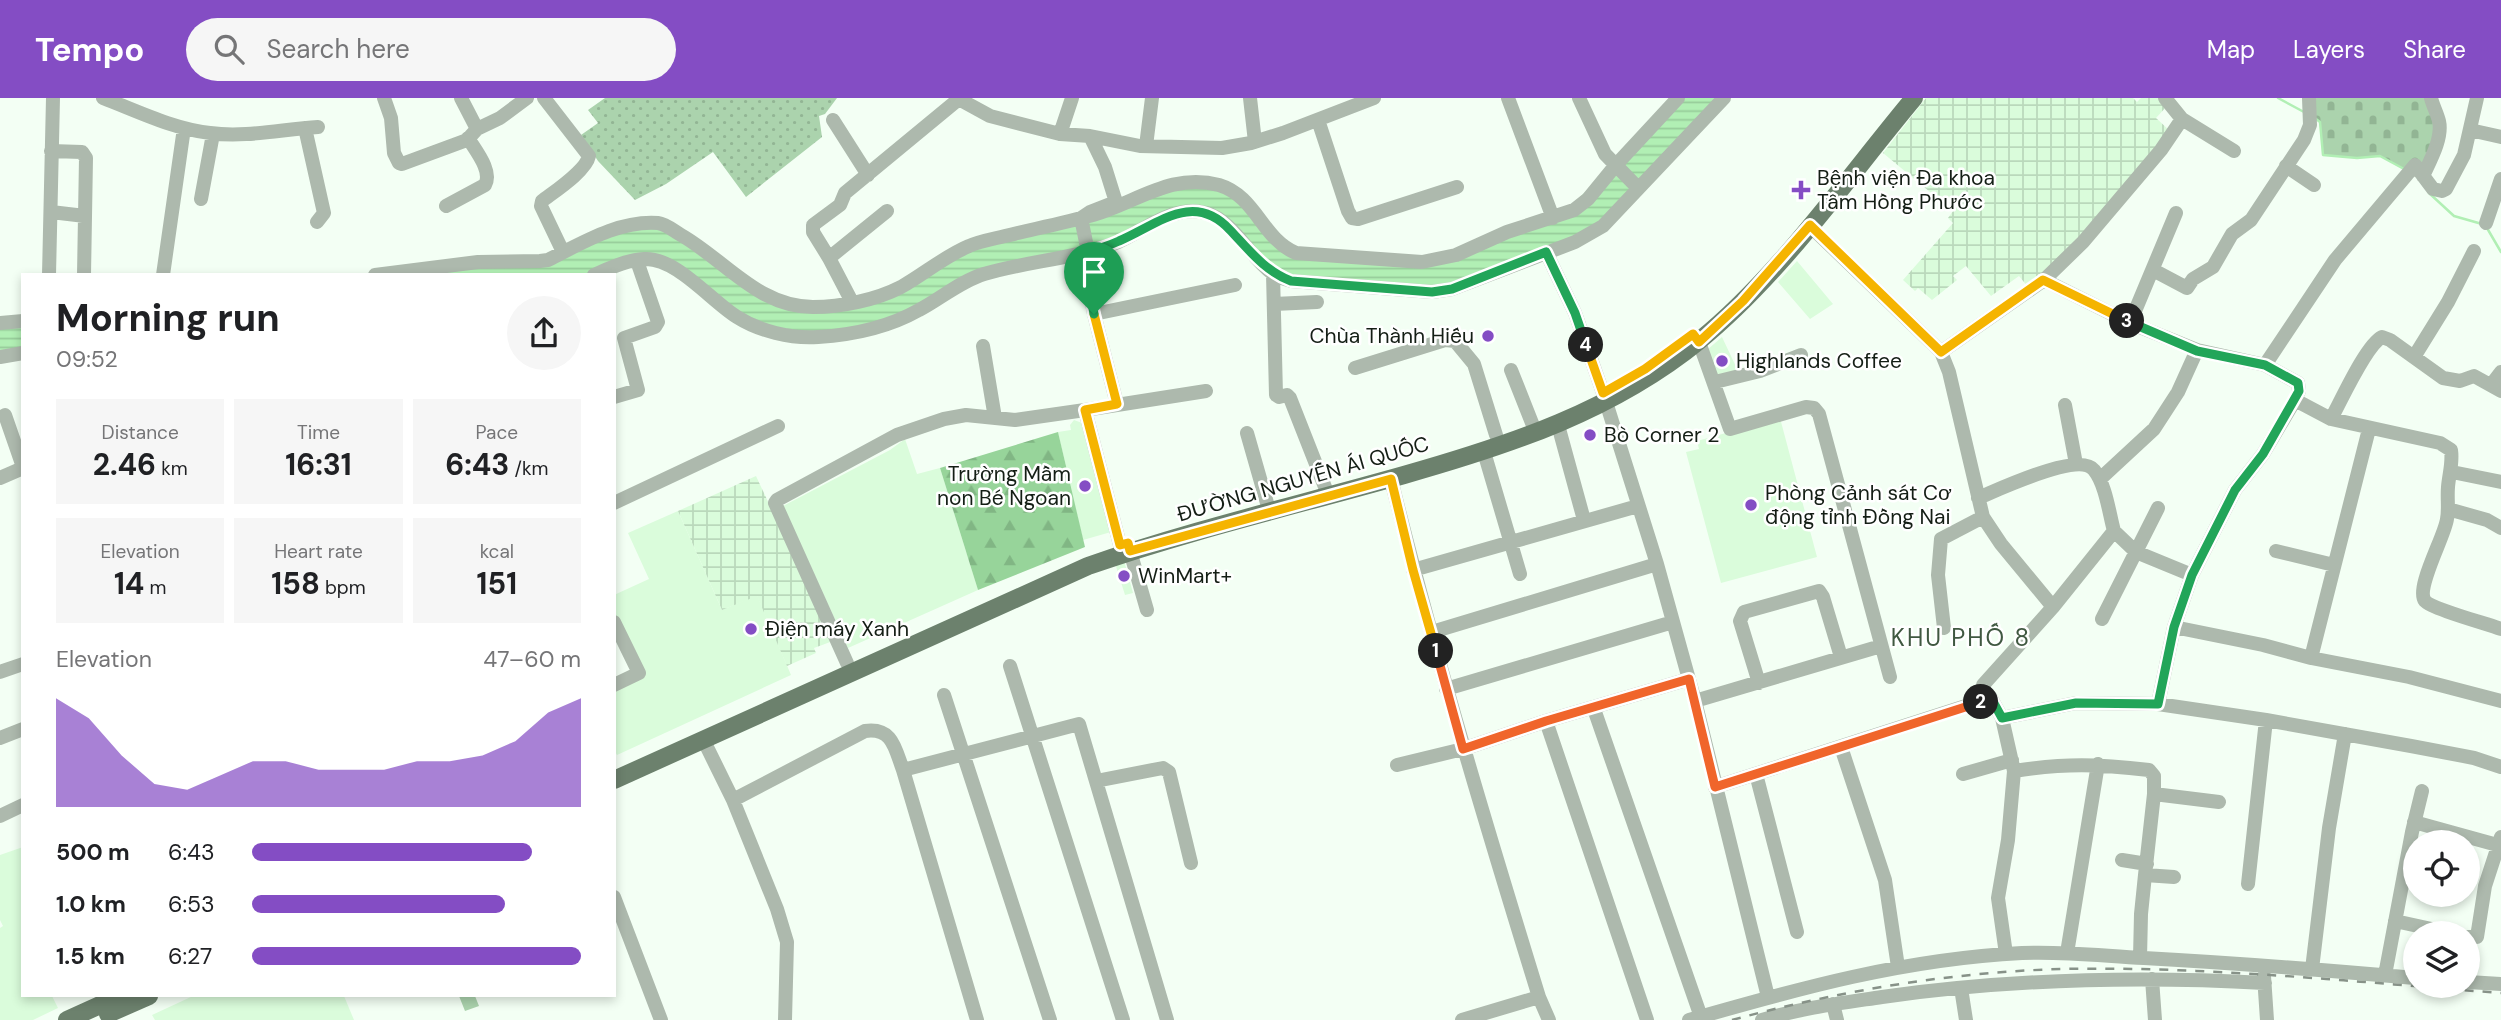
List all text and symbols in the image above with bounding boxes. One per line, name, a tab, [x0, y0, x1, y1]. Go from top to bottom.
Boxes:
search box	[186, 18, 676, 81]
text: Tempo	[35, 28, 144, 71]
icon: search	[210, 30, 248, 68]
text: Search here	[266, 32, 410, 66]
text: Map	[2207, 34, 2255, 65]
text: Layers	[2293, 34, 2365, 65]
text: Share	[2403, 34, 2466, 65]
place label: Bệnh viện Đa khoa Tâm Hồng Phước	[1817, 164, 1995, 216]
marker: Bệnh viện Đa khoa Tâm Hồng Phước	[1791, 180, 1811, 200]
pin	[1064, 242, 1124, 314]
icon: arrive	[1075, 253, 1113, 291]
text: Morning run	[56, 293, 280, 343]
button: share	[507, 296, 581, 370]
pin: 3	[2110, 304, 2144, 339]
text: 3	[2121, 308, 2132, 333]
place label: Chùa Thành Hiếu	[1310, 322, 1474, 350]
marker: Chùa Thành Hiếu	[1480, 328, 1496, 344]
pin: 4	[1568, 328, 1604, 362]
text: 4	[1579, 332, 1592, 357]
text: 09:52	[56, 344, 118, 374]
place label: Highlands Coffee	[1736, 347, 1902, 375]
marker: Highlands Coffee	[1714, 353, 1730, 369]
text: Distance	[102, 420, 179, 445]
text: Time	[297, 420, 340, 445]
text: Pace	[476, 420, 518, 445]
place label: Bò Corner 2	[1604, 421, 1719, 449]
marker: Bò Corner 2	[1582, 427, 1598, 443]
street label: ĐƯỜNG NGUYỄN ÁI QUỐC	[1174, 430, 1432, 528]
text: 2.46	[93, 445, 156, 484]
text: 16:31	[285, 445, 352, 484]
text: 6:43	[445, 445, 509, 484]
text: km	[156, 456, 188, 481]
text: /km	[509, 456, 548, 481]
place label: Trường Mầm non Bé Ngoan	[937, 460, 1071, 512]
marker: Trường Mầm non Bé Ngoan	[1077, 478, 1093, 494]
place label: Phòng Cảnh sát Cơ động tỉnh Đồng Nai	[1765, 479, 1952, 531]
marker: Phòng Cảnh sát Cơ động tỉnh Đồng Nai	[1743, 497, 1759, 513]
text: Elevation	[101, 539, 180, 564]
text: Heart rate	[274, 539, 363, 564]
text: kcal	[480, 539, 514, 564]
place label: WinMart+	[1138, 562, 1232, 590]
text: 14	[114, 564, 144, 603]
text: 158	[271, 564, 320, 603]
text: 151	[477, 564, 517, 603]
marker: WinMart+	[1116, 568, 1132, 584]
text: m	[144, 575, 166, 600]
text: bpm	[320, 575, 366, 600]
place label: Điện máy Xanh	[765, 615, 909, 643]
marker: Điện máy Xanh	[743, 621, 759, 637]
district label: KHU PHỐ 8	[1891, 622, 2031, 653]
pin: 1	[1418, 634, 1454, 668]
text: 1	[1432, 638, 1439, 663]
text: Elevation	[56, 644, 152, 674]
text: 47–60 m	[483, 644, 581, 674]
pin: 2	[1964, 684, 1998, 720]
text: 2	[1975, 689, 1986, 714]
map controls	[2403, 830, 2480, 998]
button: locate	[2403, 830, 2480, 907]
text: 500 m	[56, 837, 130, 867]
text: 6:43	[168, 837, 215, 867]
text: 1.0 km	[56, 889, 126, 919]
text: 6:53	[168, 889, 215, 919]
button: layers	[2403, 921, 2480, 998]
text: 1.5 km	[56, 941, 125, 971]
text: 6:27	[168, 941, 212, 971]

